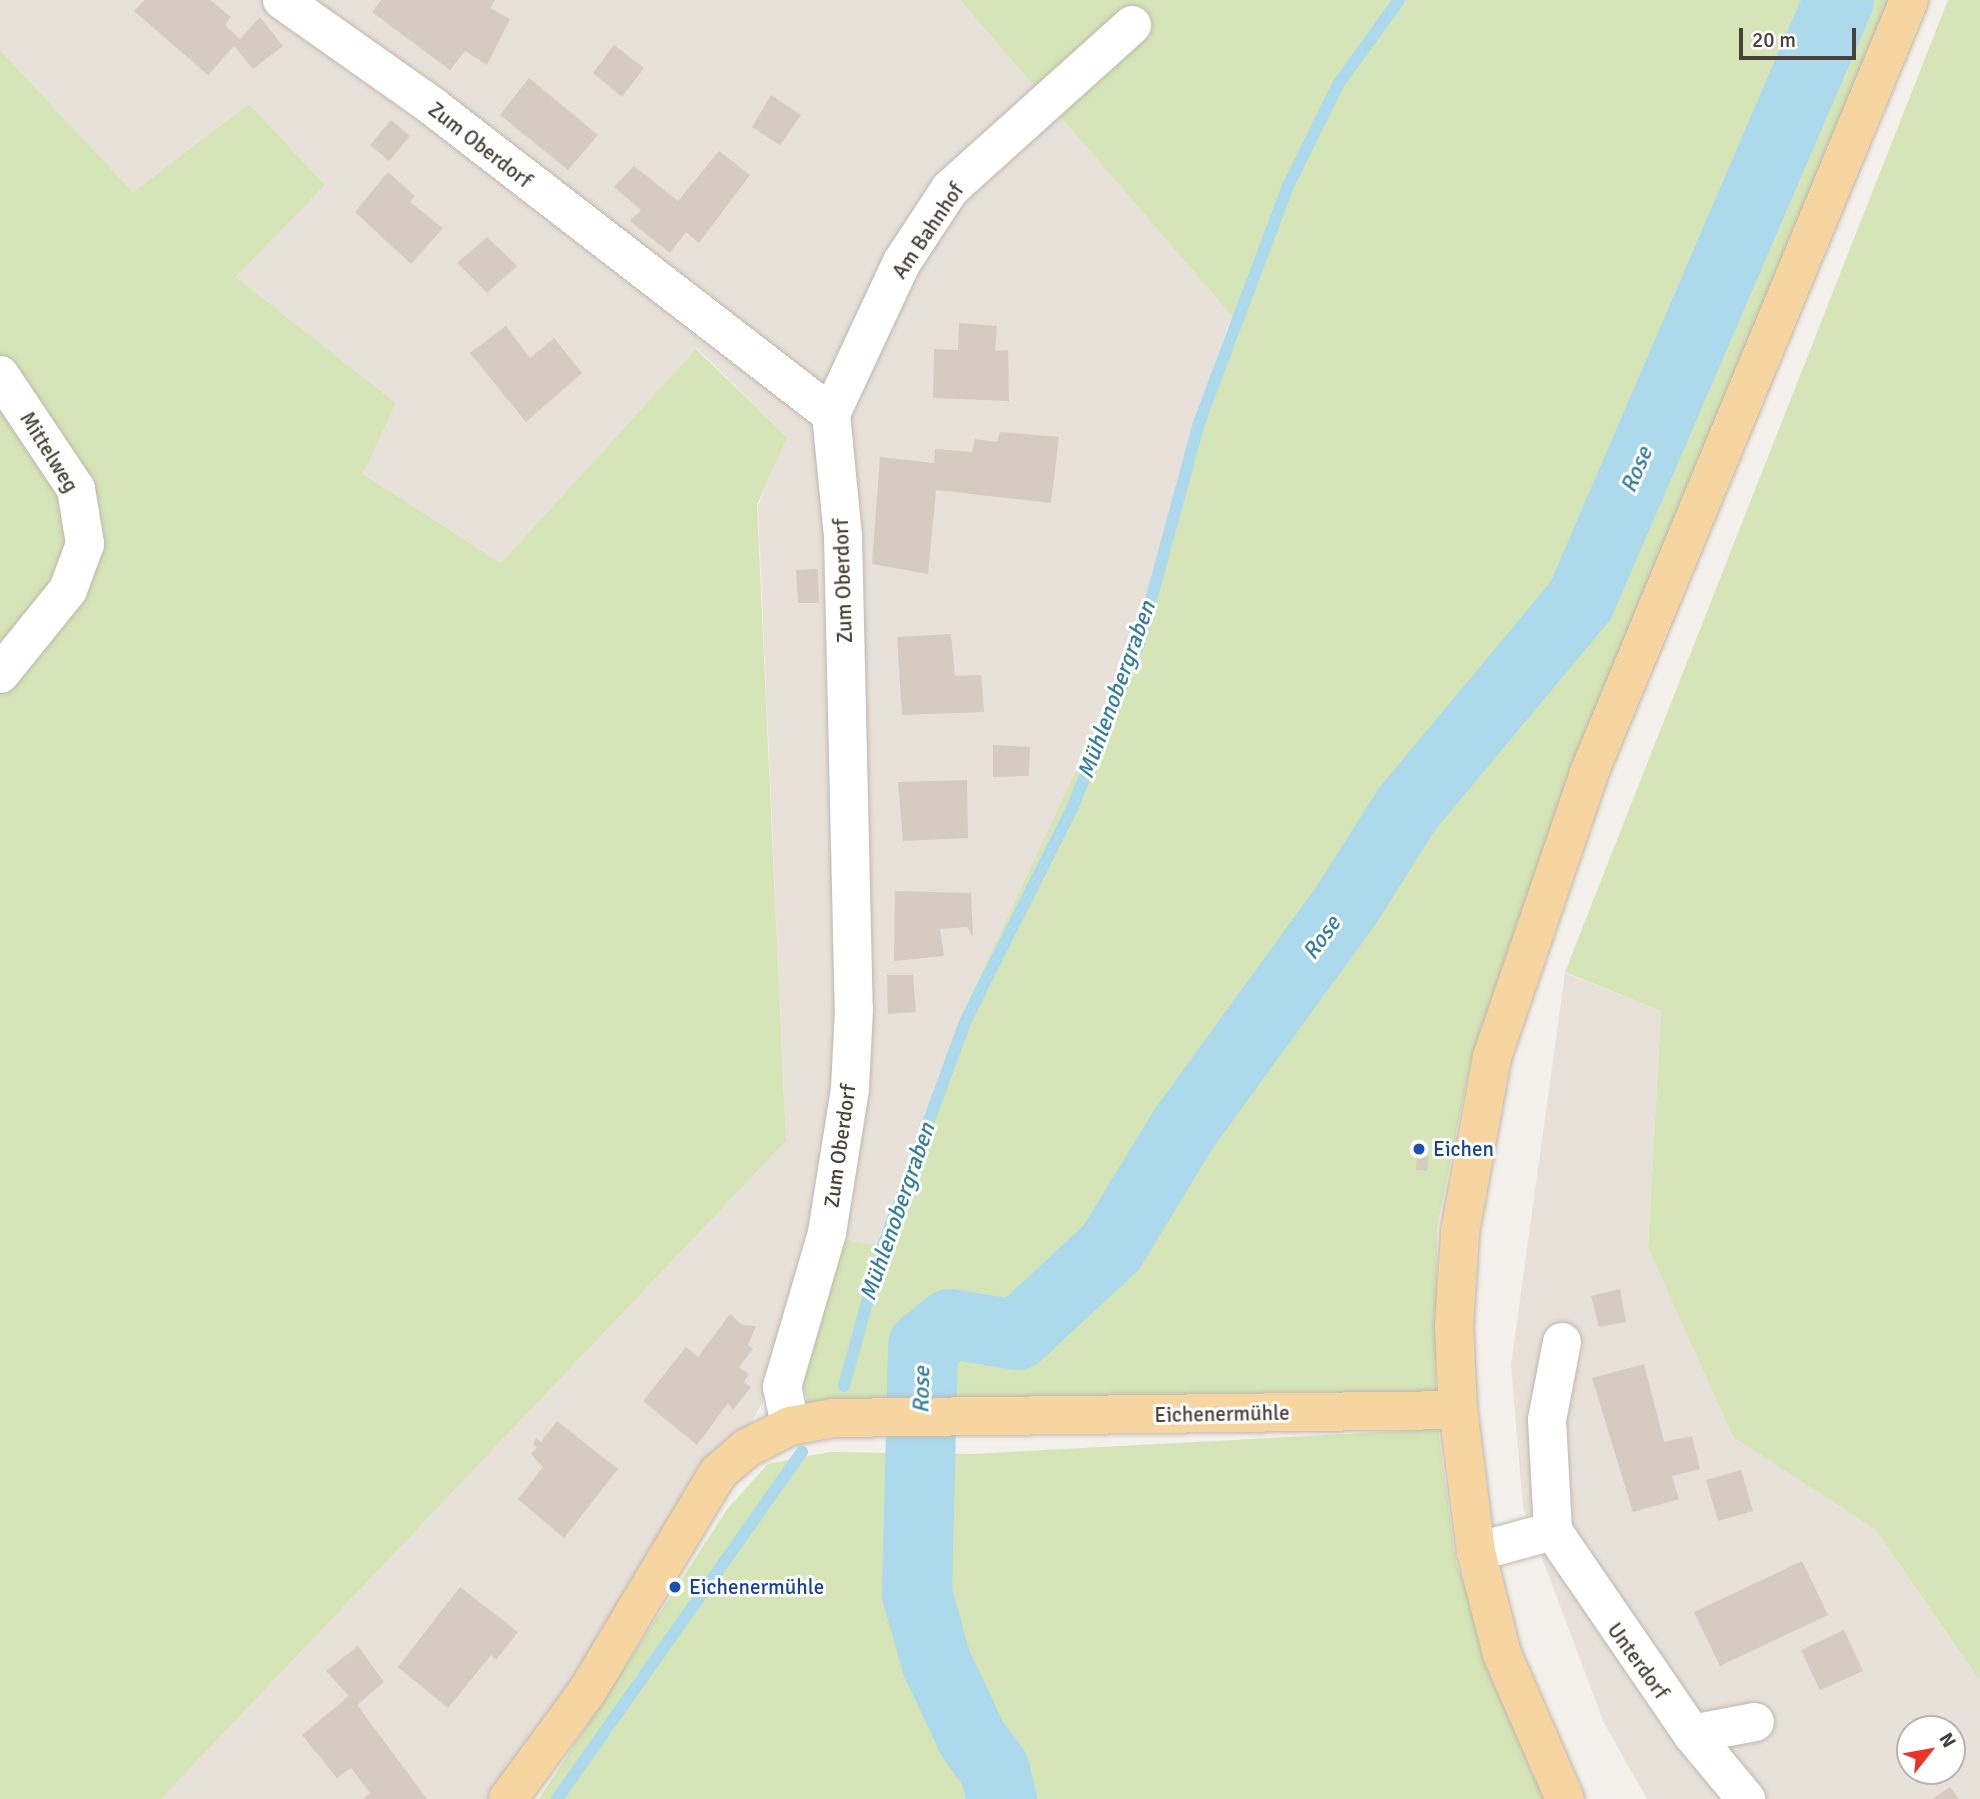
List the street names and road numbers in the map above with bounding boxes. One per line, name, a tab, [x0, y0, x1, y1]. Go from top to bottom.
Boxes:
street label: Zum Oberdorf	[423, 97, 537, 193]
street label: Am Bahnhof	[887, 178, 969, 284]
street label: Mittelweg	[14, 407, 84, 497]
street label: Zum Oberdorf	[828, 518, 858, 644]
street label: Zum Oberdorf	[819, 1083, 861, 1209]
street label: Eichenermühle	[1154, 1400, 1290, 1428]
street label: Unterdorf	[1602, 1618, 1674, 1704]

